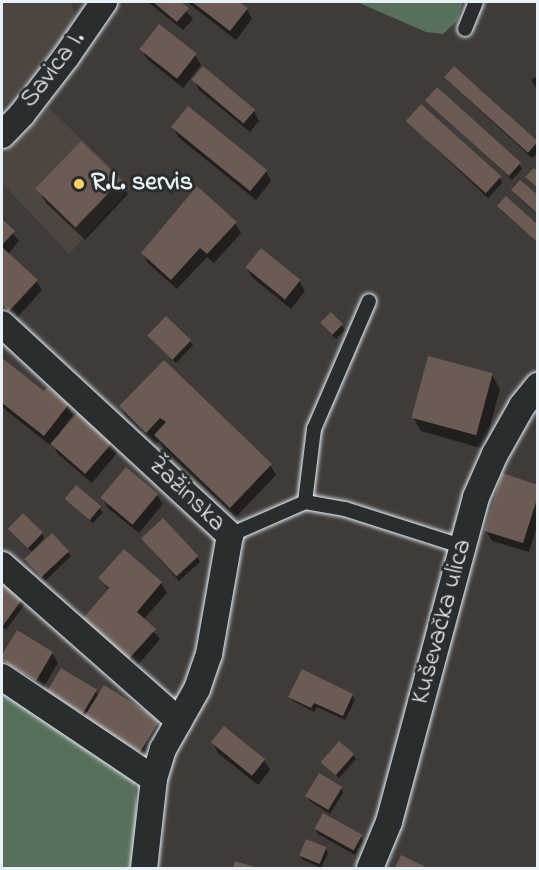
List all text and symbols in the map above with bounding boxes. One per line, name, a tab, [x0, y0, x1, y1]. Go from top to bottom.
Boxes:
street label: Savica I.	[15, 25, 93, 115]
place label: R.L. servis	[91, 168, 193, 200]
marker: R.L. servis	[72, 177, 86, 191]
street label: Žažinska	[141, 450, 231, 540]
street label: Kuševačka ulica	[406, 536, 480, 708]

